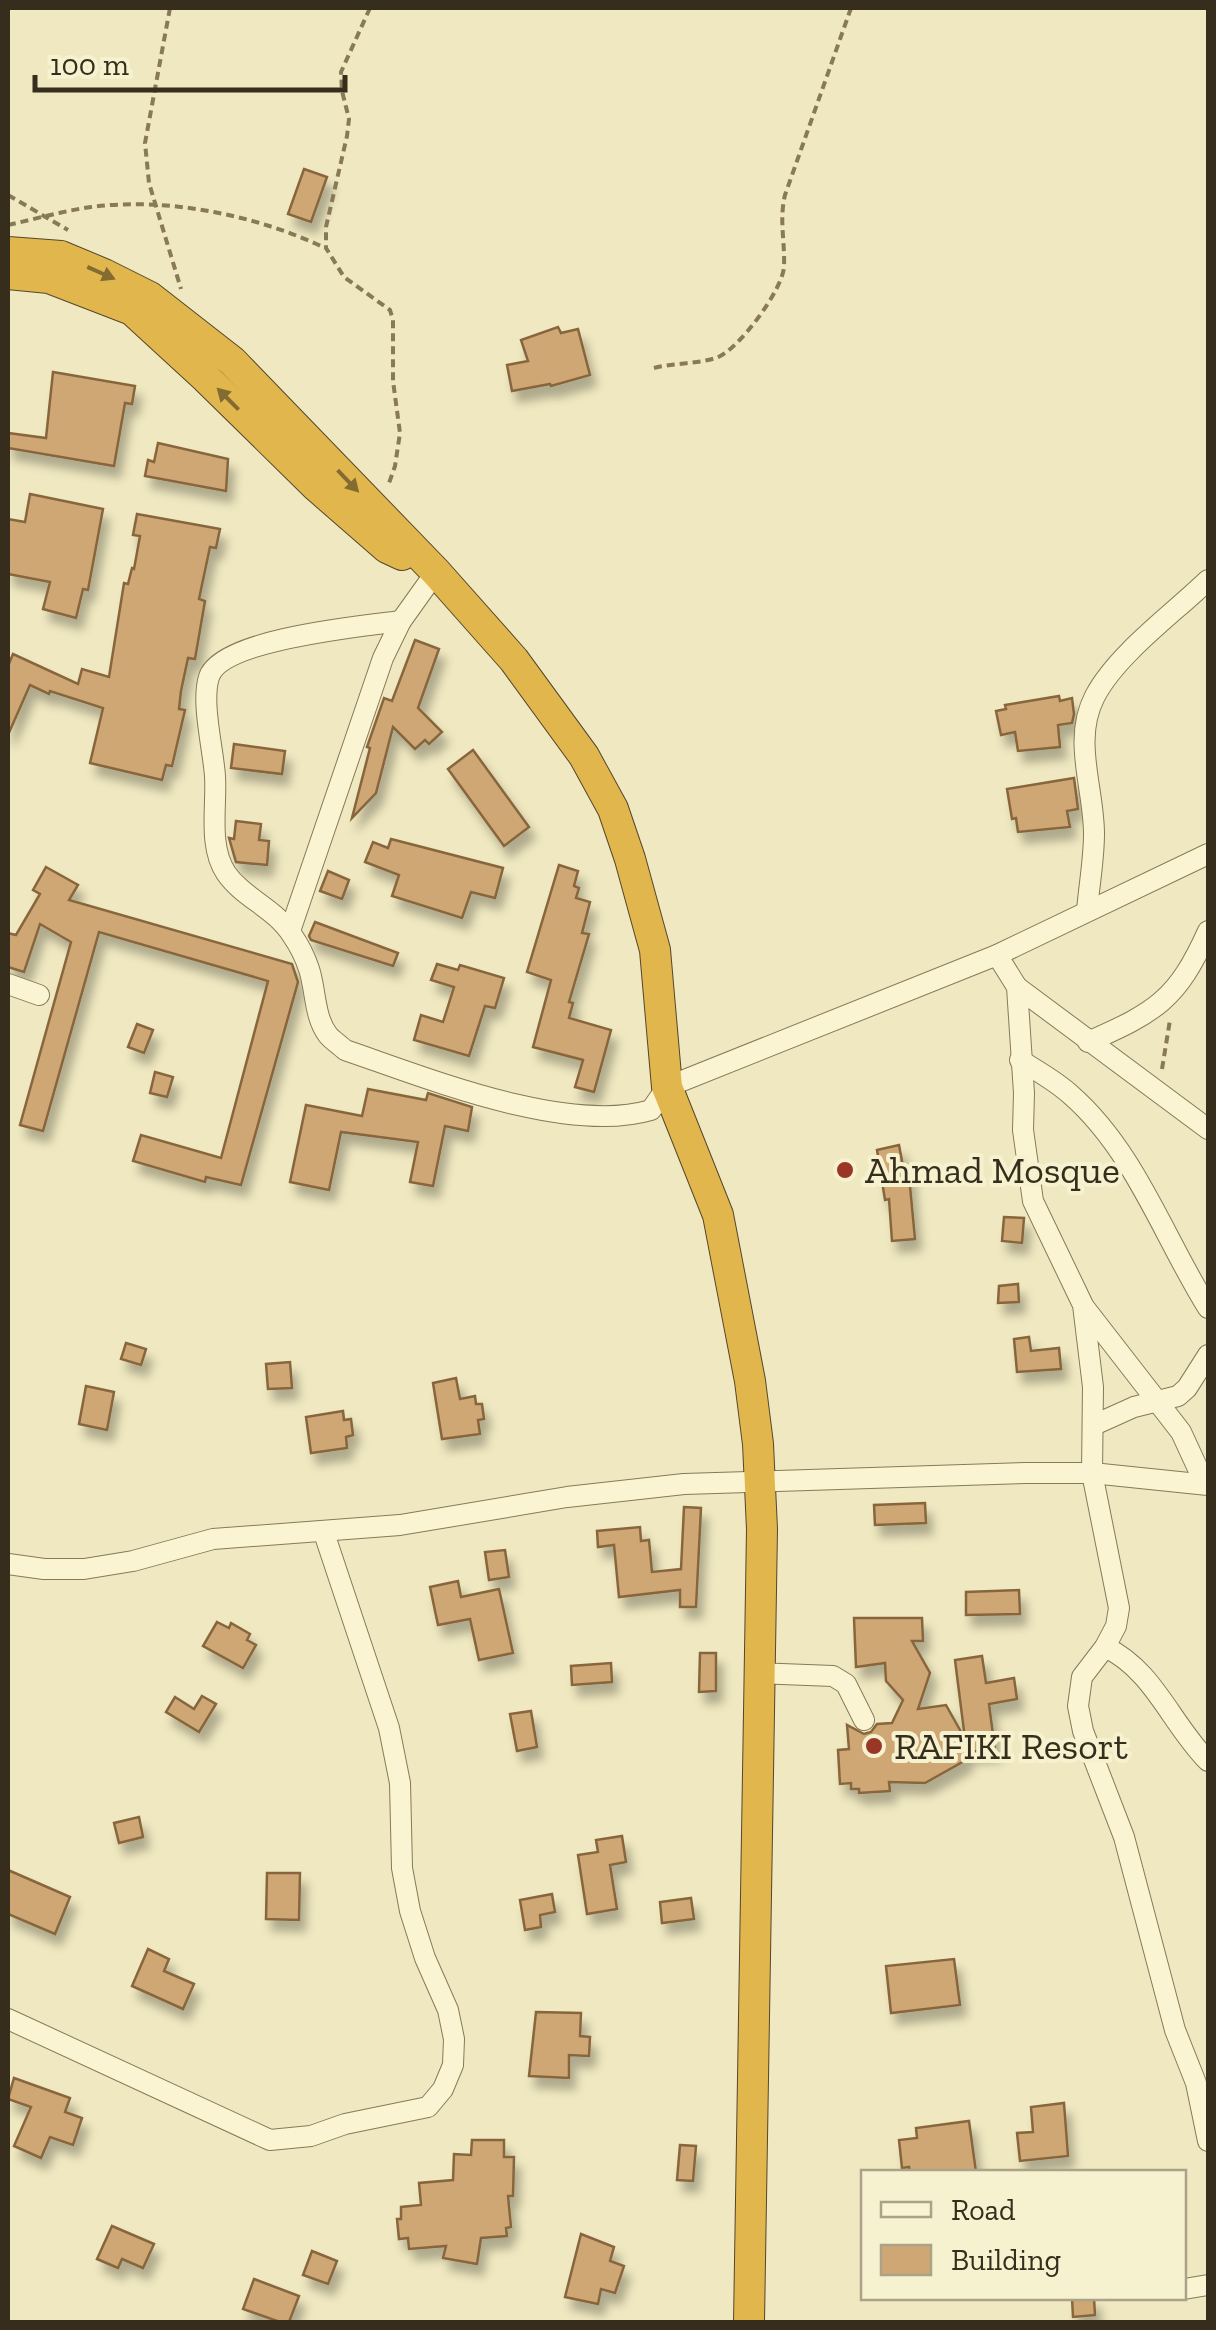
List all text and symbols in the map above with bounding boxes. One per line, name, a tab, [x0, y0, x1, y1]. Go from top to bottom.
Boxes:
scale bar	[35, 30, 345, 92]
text: 100 m	[50, 47, 129, 83]
one-way arrow	[86, 265, 116, 281]
one-way arrow	[216, 388, 240, 411]
one-way arrow	[336, 468, 359, 492]
place label: Ahmad Mosque	[865, 1147, 1120, 1193]
marker: Ahmad Mosque	[834, 1159, 856, 1181]
place label: RAFIKI Resort	[894, 1723, 1128, 1769]
marker: RAFIKI Resort	[863, 1735, 885, 1757]
legend	[861, 2170, 1186, 2300]
text: Road	[951, 2192, 1016, 2228]
text: Building	[951, 2242, 1061, 2278]

